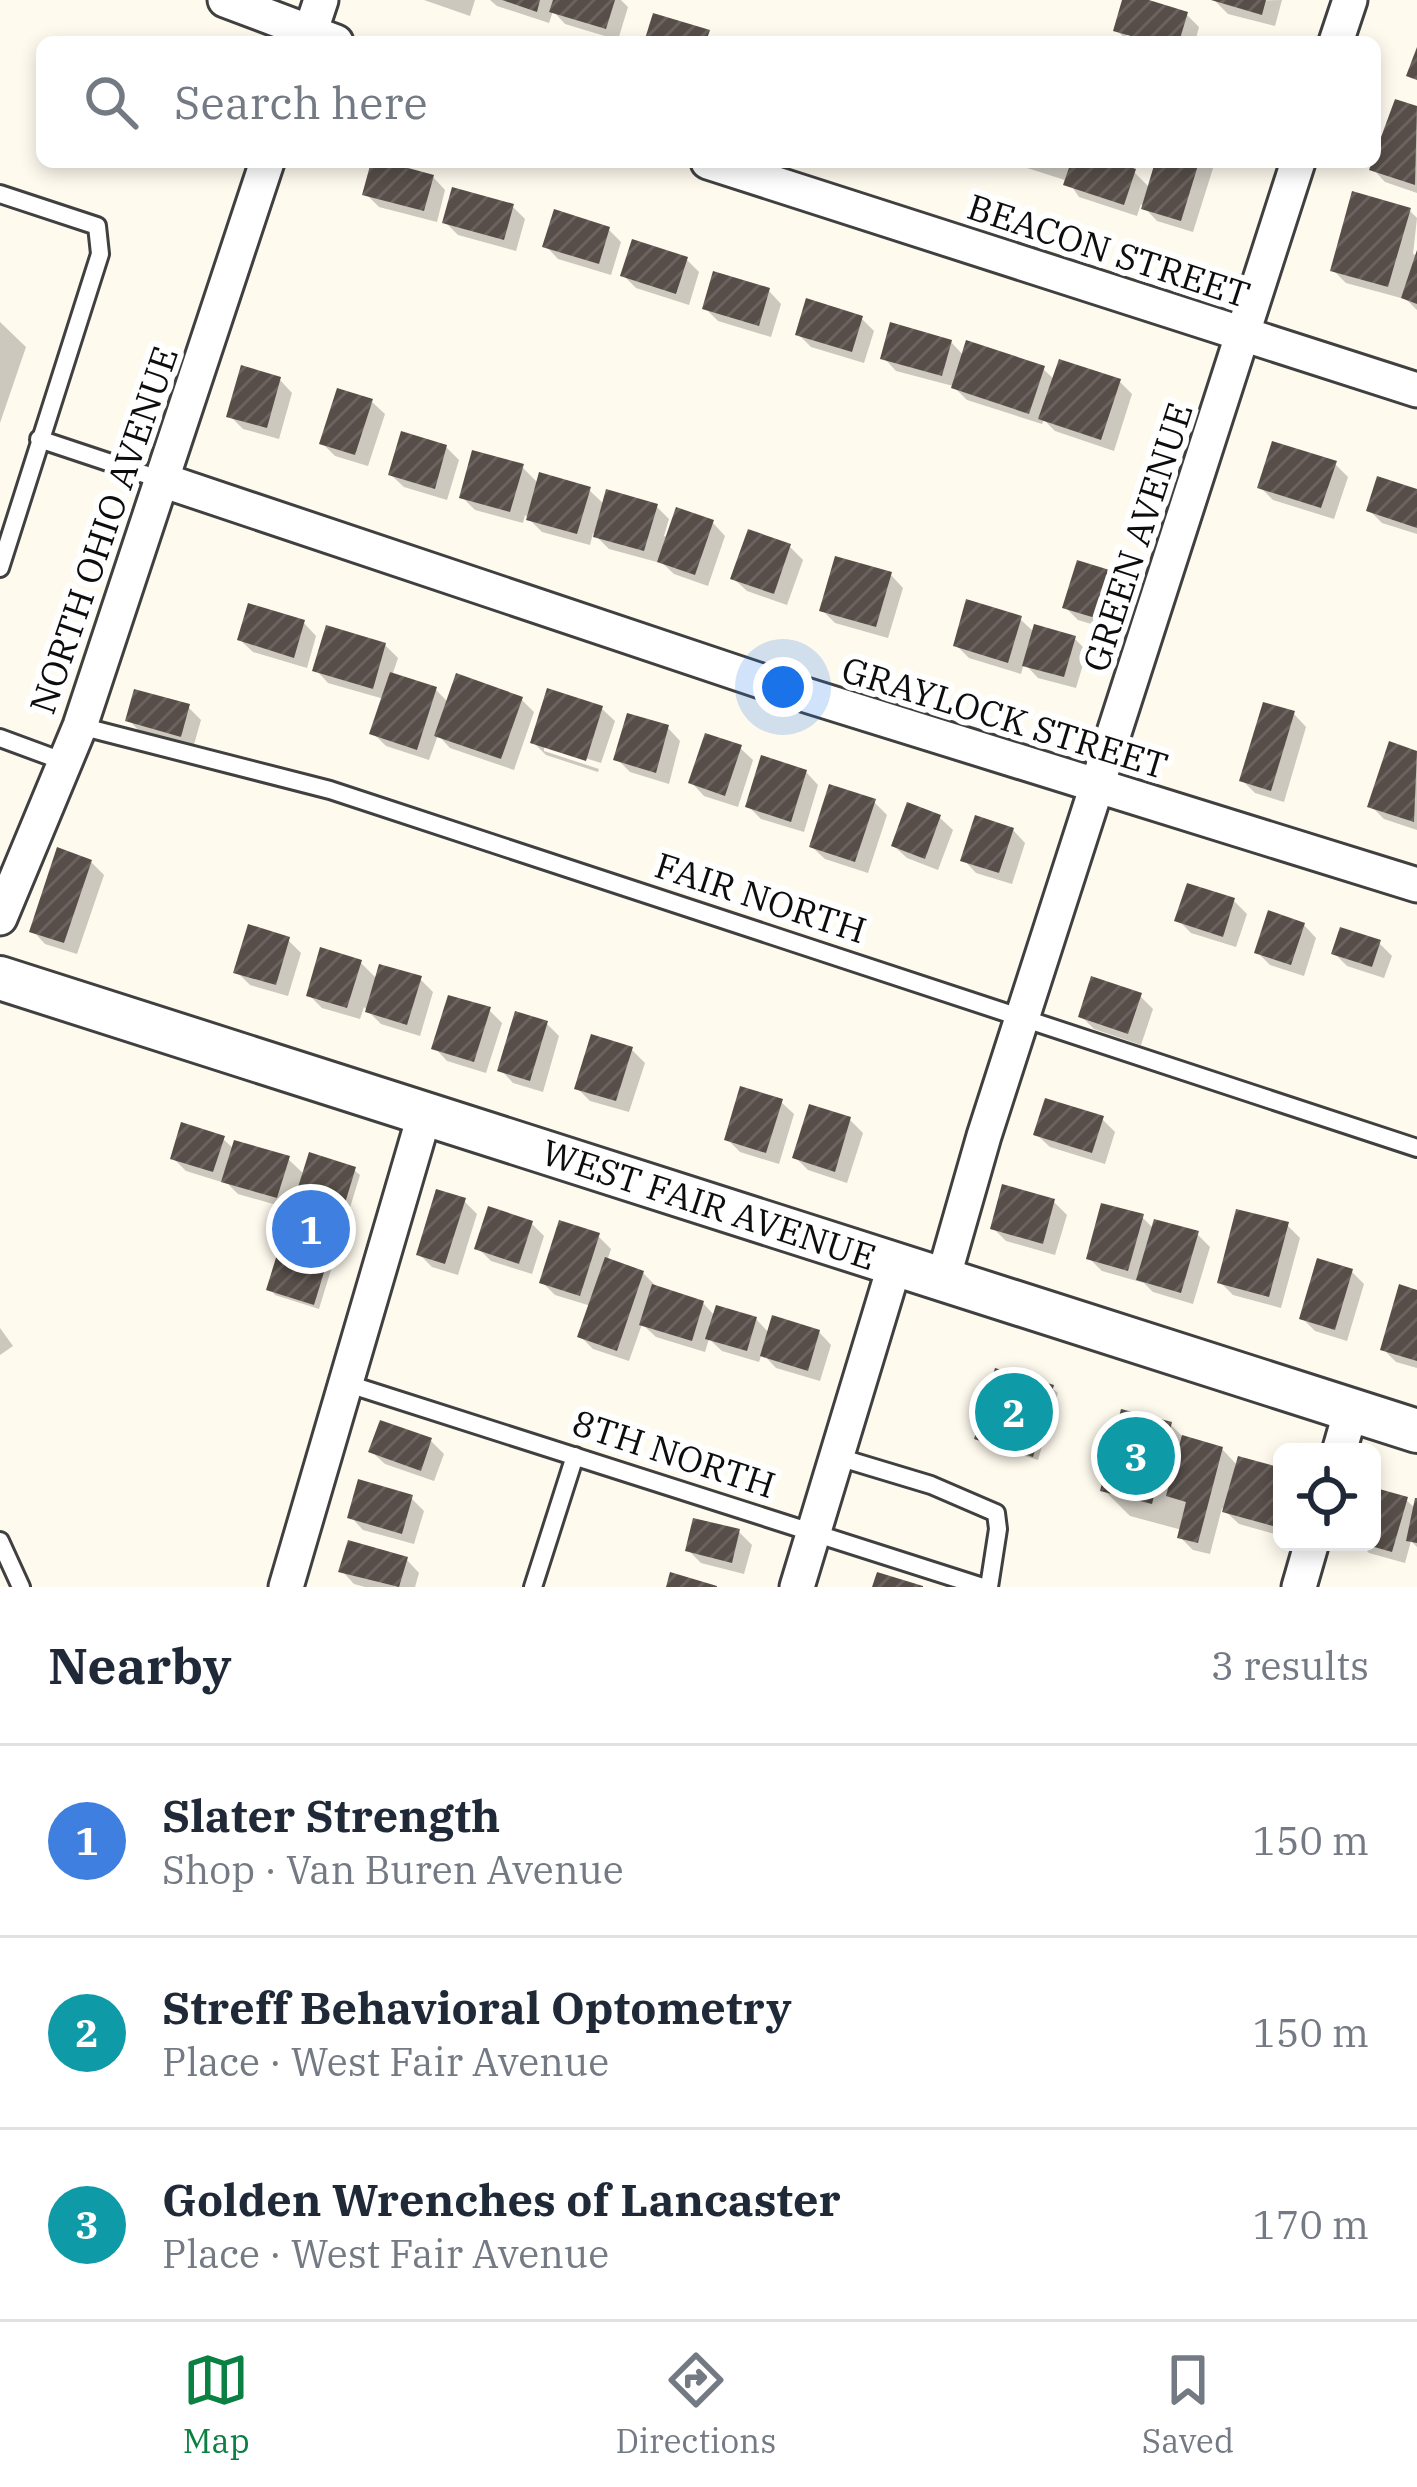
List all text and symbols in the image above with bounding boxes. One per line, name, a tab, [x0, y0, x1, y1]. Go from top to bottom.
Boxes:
search box	[36, 36, 1381, 168]
icon: search	[78, 69, 144, 135]
text: Search here	[174, 73, 428, 131]
street label: BEACON STREET	[962, 182, 1256, 318]
street label: NORTH OHIO AVENUE	[18, 340, 188, 720]
street label: GREEN AVENUE	[1071, 397, 1203, 677]
street label: GRAYLOCK STREET	[836, 645, 1174, 789]
your location	[753, 657, 813, 717]
street label: FAIR NORTH	[649, 841, 873, 953]
street label: WEST FAIR AVENUE	[536, 1128, 882, 1280]
pin: 1	[272, 1184, 350, 1274]
pin: 2	[975, 1367, 1053, 1457]
street label: 8TH NORTH	[567, 1398, 781, 1508]
pin: 3	[1097, 1411, 1175, 1501]
map controls	[1273, 1443, 1381, 1551]
button: locate	[1273, 1443, 1381, 1551]
text: Nearby	[48, 1632, 232, 1698]
text: 3 results	[1211, 1640, 1369, 1691]
text: Slater Strength	[162, 1786, 500, 1844]
text: 1	[75, 1815, 99, 1866]
text: 150 m	[1253, 1815, 1369, 1866]
text: Shop · Van Buren Avenue	[162, 1844, 624, 1895]
text: Streff Behavioral Optometry	[162, 1978, 792, 2036]
text: 2	[75, 2007, 99, 2058]
text: 150 m	[1253, 2007, 1369, 2058]
text: Place · West Fair Avenue	[162, 2036, 609, 2087]
text: Golden Wrenches of Lancaster	[162, 2170, 841, 2228]
text: 3	[75, 2199, 99, 2250]
text: 170 m	[1253, 2199, 1369, 2250]
text: Place · West Fair Avenue	[162, 2228, 609, 2279]
tab: Map	[183, 2347, 250, 2462]
tab: Directions	[615, 2347, 776, 2462]
tab: Saved	[1142, 2347, 1234, 2462]

